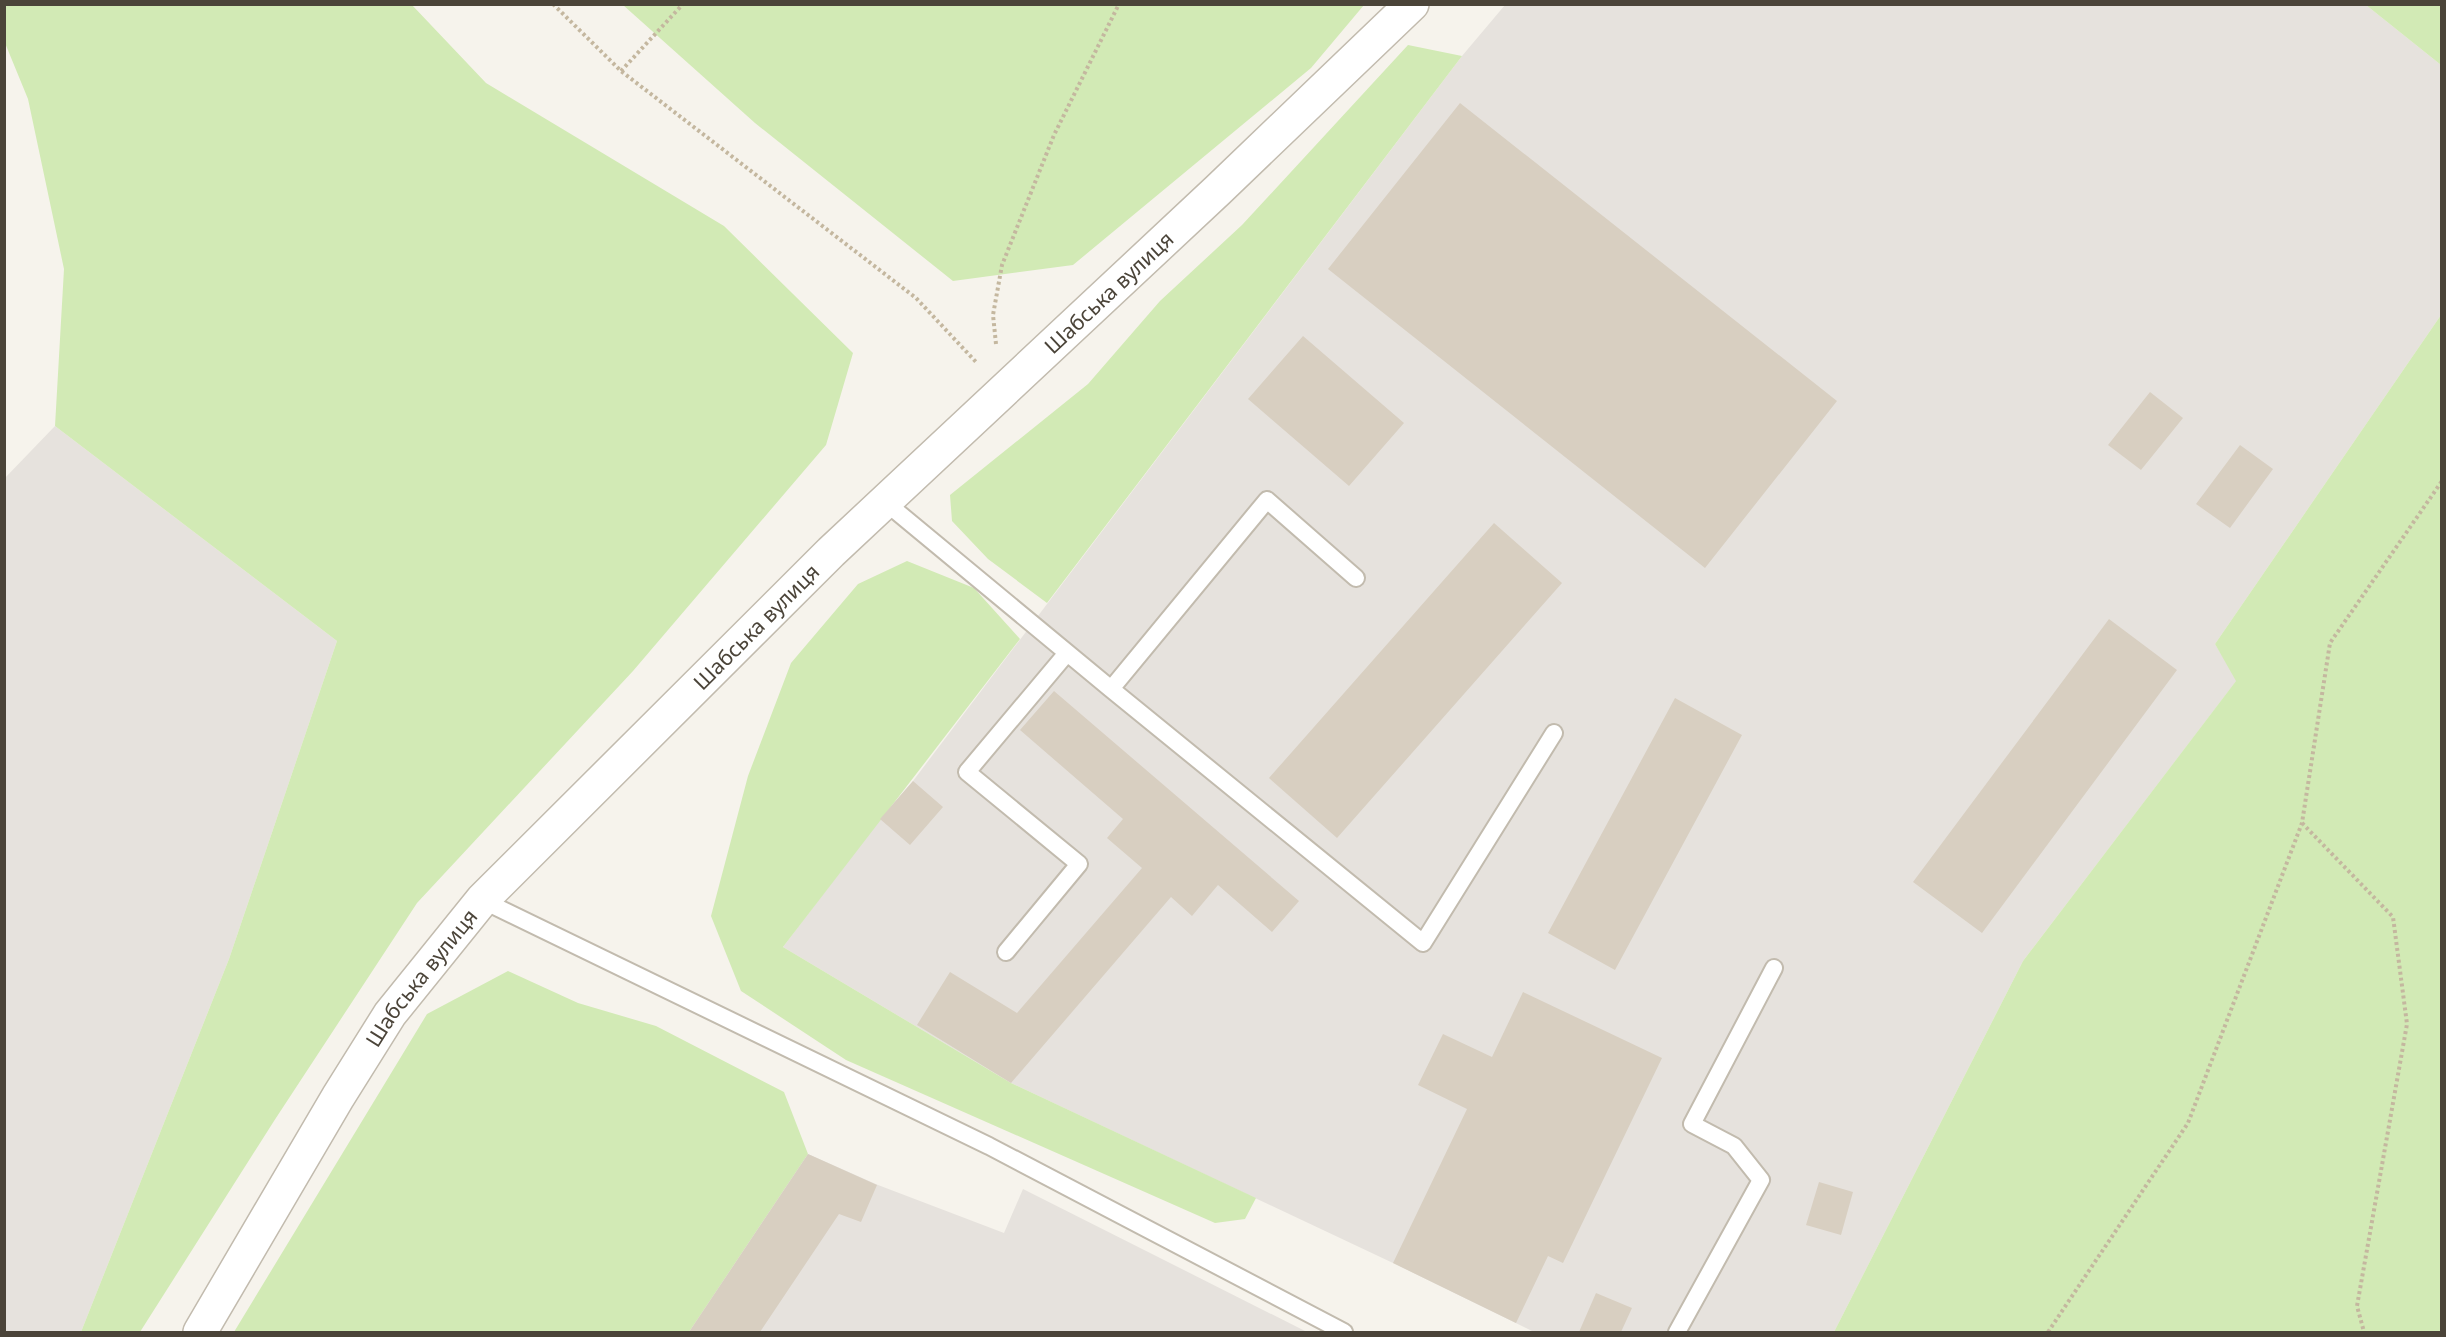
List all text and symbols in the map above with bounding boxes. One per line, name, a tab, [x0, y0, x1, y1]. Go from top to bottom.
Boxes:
street label: Шабська вулиця	[1038, 225, 1179, 360]
street label: Шабська вулиця	[687, 558, 825, 696]
street label: Шабська вулиця	[359, 903, 483, 1052]

